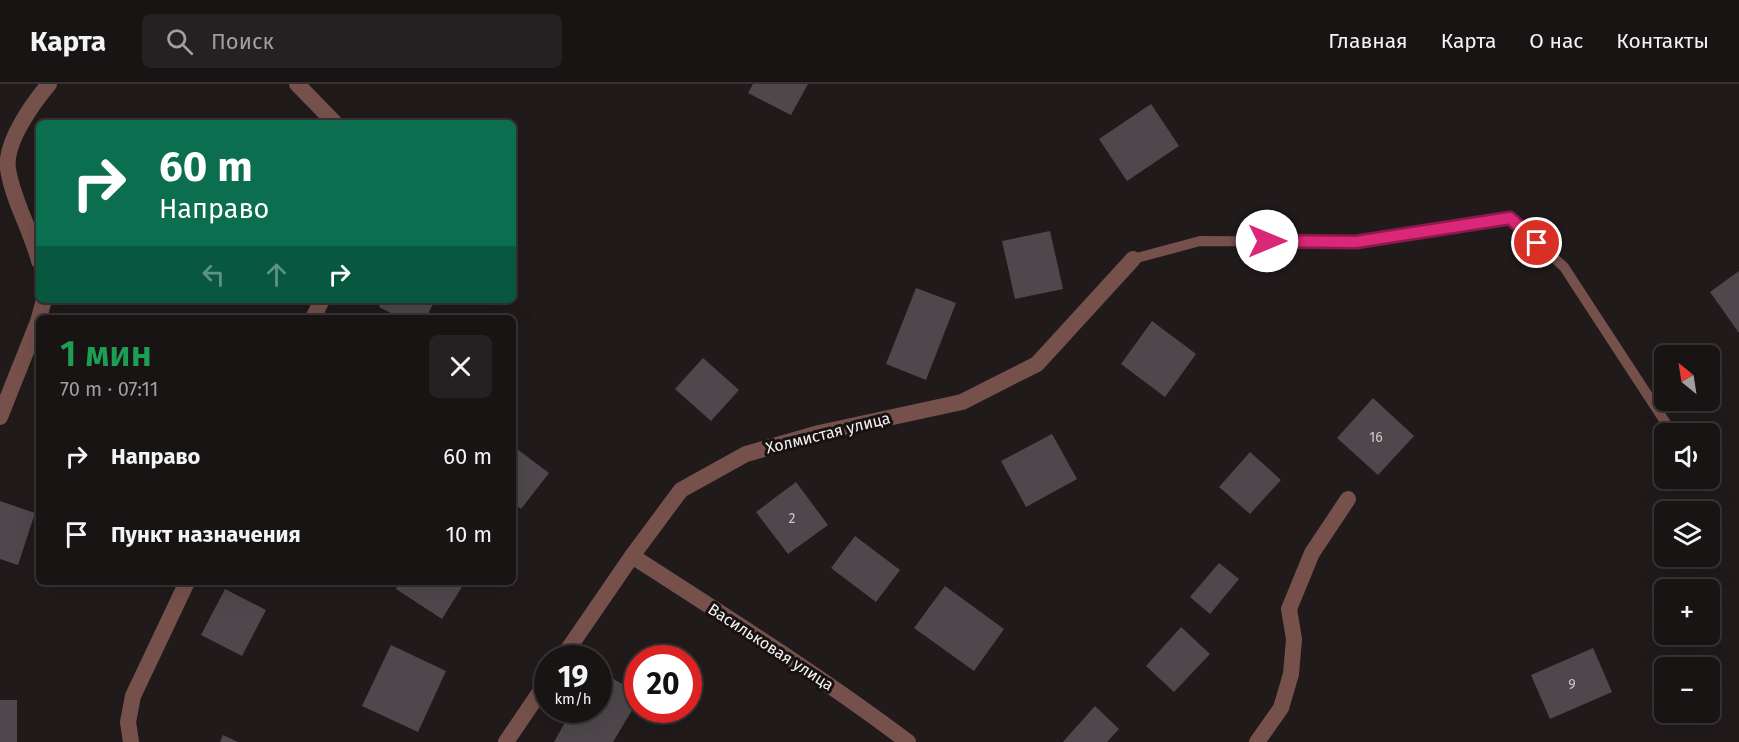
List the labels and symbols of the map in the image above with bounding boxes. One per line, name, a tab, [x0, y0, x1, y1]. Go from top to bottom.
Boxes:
position arrow	[1235, 209, 1299, 273]
pin	[1511, 217, 1562, 268]
north arrow	[1654, 345, 1720, 411]
street label: Холмистая улица	[764, 408, 892, 458]
house number: 16	[1369, 429, 1383, 446]
house number: 2	[789, 510, 796, 527]
street label: Васильковая улица	[705, 599, 837, 695]
speed limit sign: 20	[624, 645, 702, 723]
house number: 9	[1568, 676, 1576, 693]

